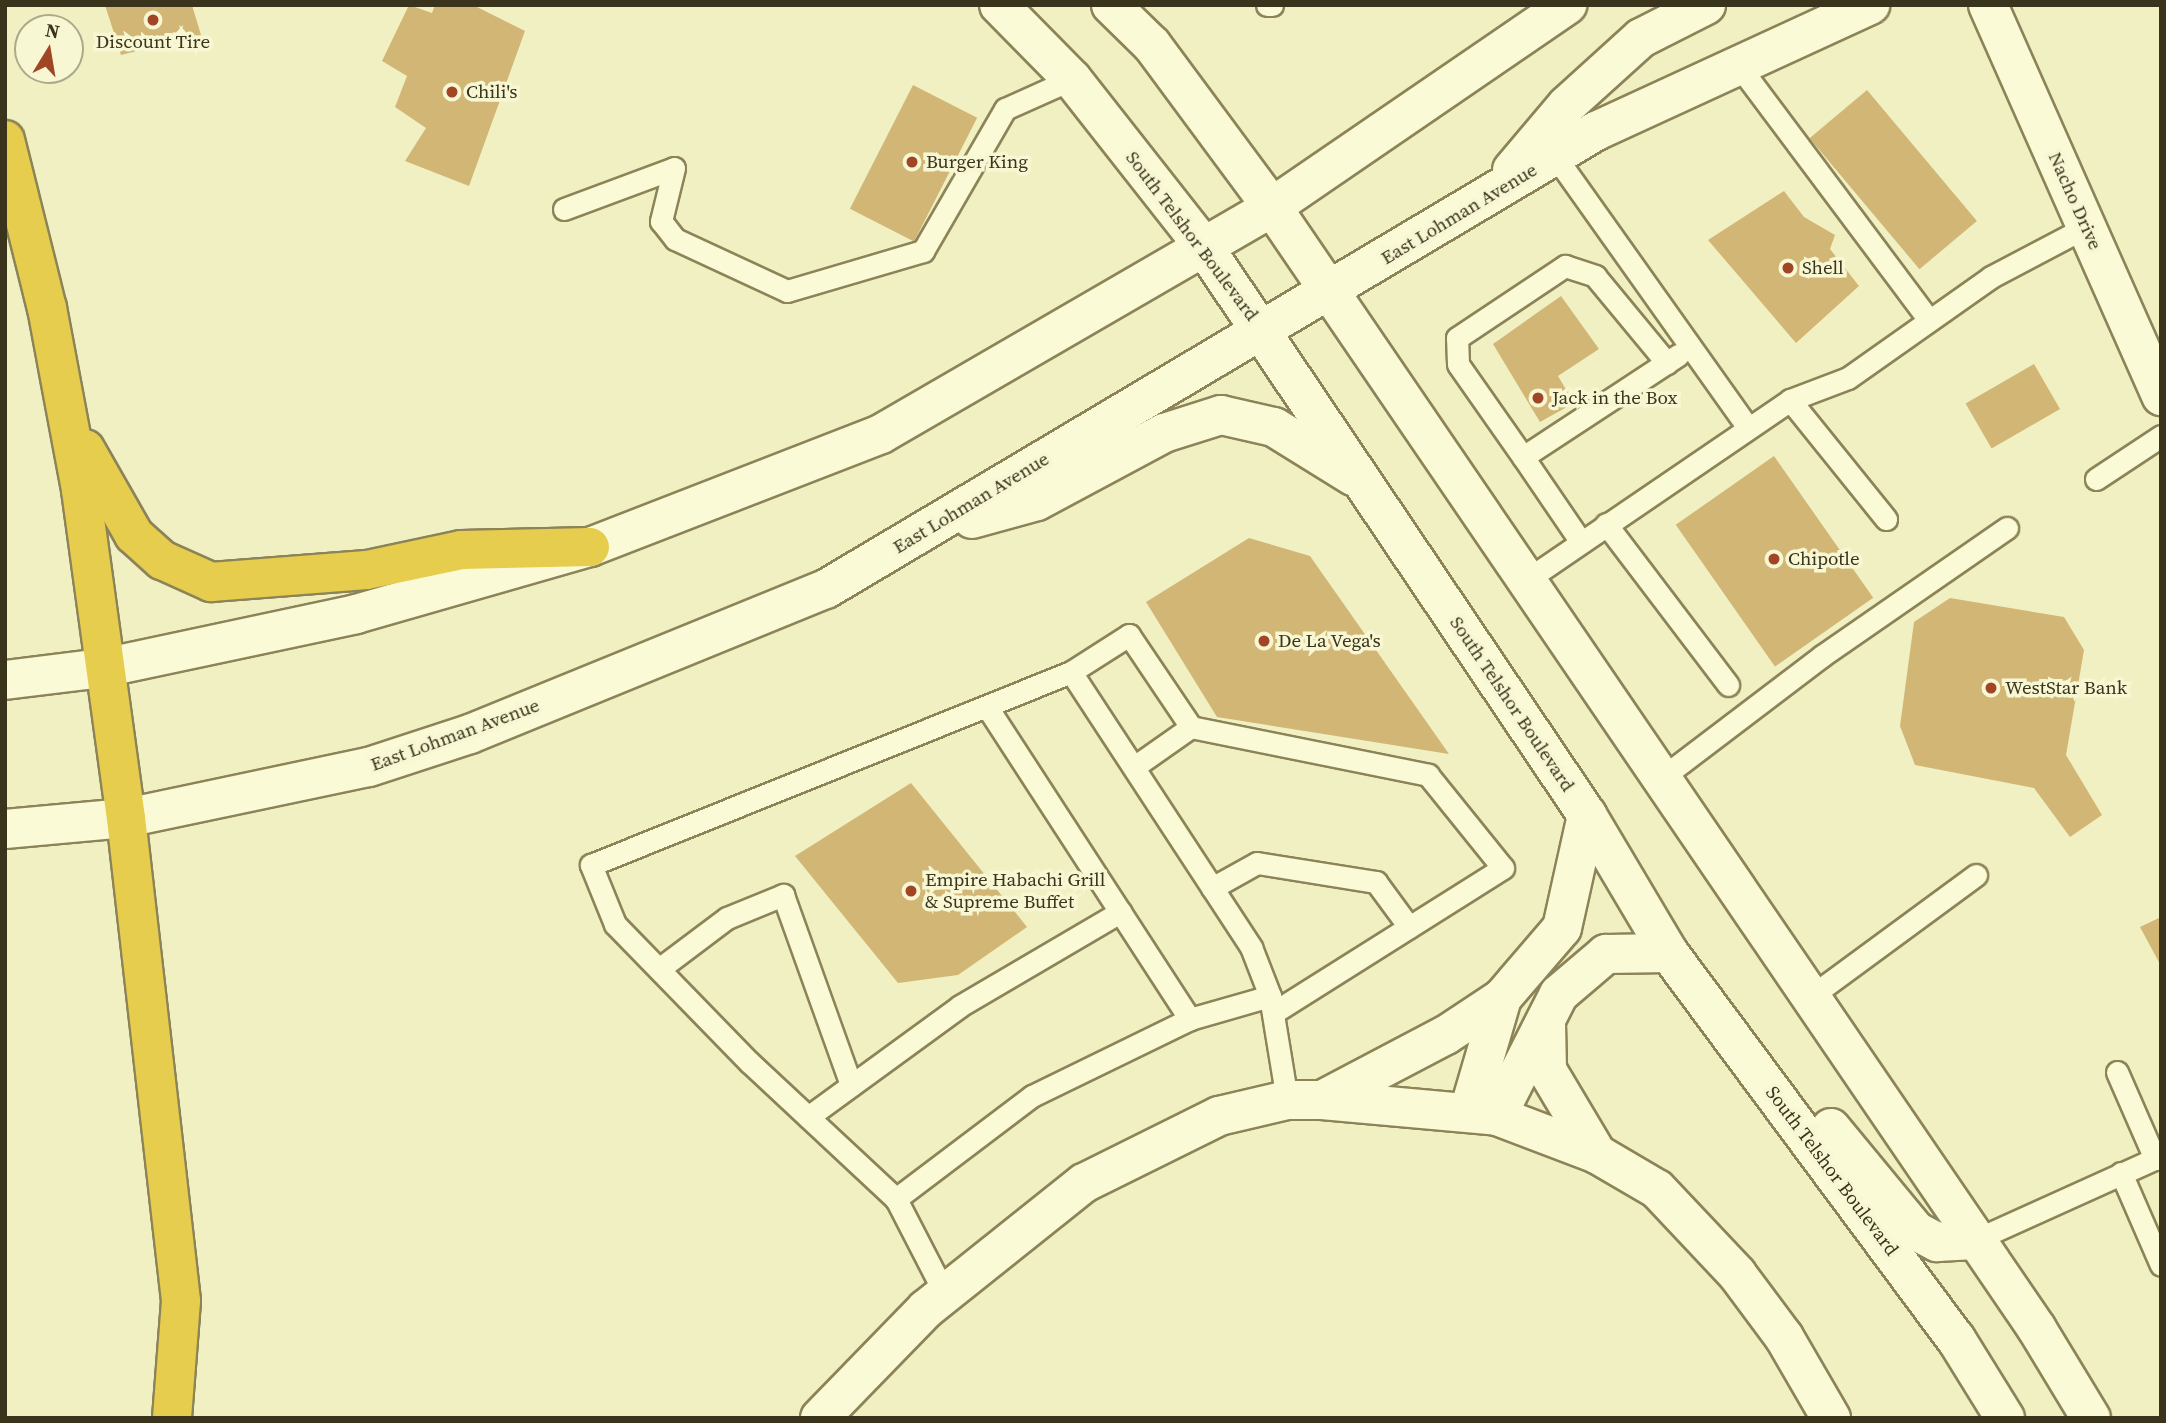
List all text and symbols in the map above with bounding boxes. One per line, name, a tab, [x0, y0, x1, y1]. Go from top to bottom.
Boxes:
marker: Discount Tire	[145, 12, 161, 28]
north arrow	[14, 14, 84, 84]
text: N	[43, 16, 62, 44]
place label: Discount Tire	[96, 31, 210, 53]
place label: Chili's	[466, 81, 518, 103]
marker: Chili's	[444, 84, 460, 100]
street label: South Telshor Boulevard	[1121, 147, 1263, 325]
street label: Nacho Drive	[2043, 149, 2107, 253]
place label: Burger King	[926, 151, 1028, 173]
marker: Burger King	[904, 154, 920, 170]
street label: East Lohman Avenue	[1377, 158, 1541, 270]
place label: Shell	[1802, 257, 1844, 279]
marker: Shell	[1780, 260, 1796, 276]
place label: Jack in the Box	[1552, 387, 1677, 409]
marker: Jack in the Box	[1530, 390, 1546, 406]
street label: East Lohman Avenue	[889, 447, 1053, 559]
place label: Chipotle	[1788, 548, 1860, 570]
marker: Chipotle	[1766, 551, 1782, 567]
street label: South Telshor Boulevard	[1445, 612, 1579, 796]
place label: De La Vega's	[1278, 630, 1381, 652]
marker: De La Vega's	[1256, 633, 1272, 649]
place label: WestStar Bank	[2005, 677, 2127, 699]
marker: WestStar Bank	[1983, 680, 1999, 696]
street label: East Lohman Avenue	[367, 694, 543, 776]
place label: Empire Habachi Grill & Supreme Buffet	[925, 869, 1105, 913]
marker: Empire Habachi Grill & Supreme Buffet	[903, 883, 919, 899]
street label: South Telshor Boulevard	[1761, 1082, 1903, 1260]

